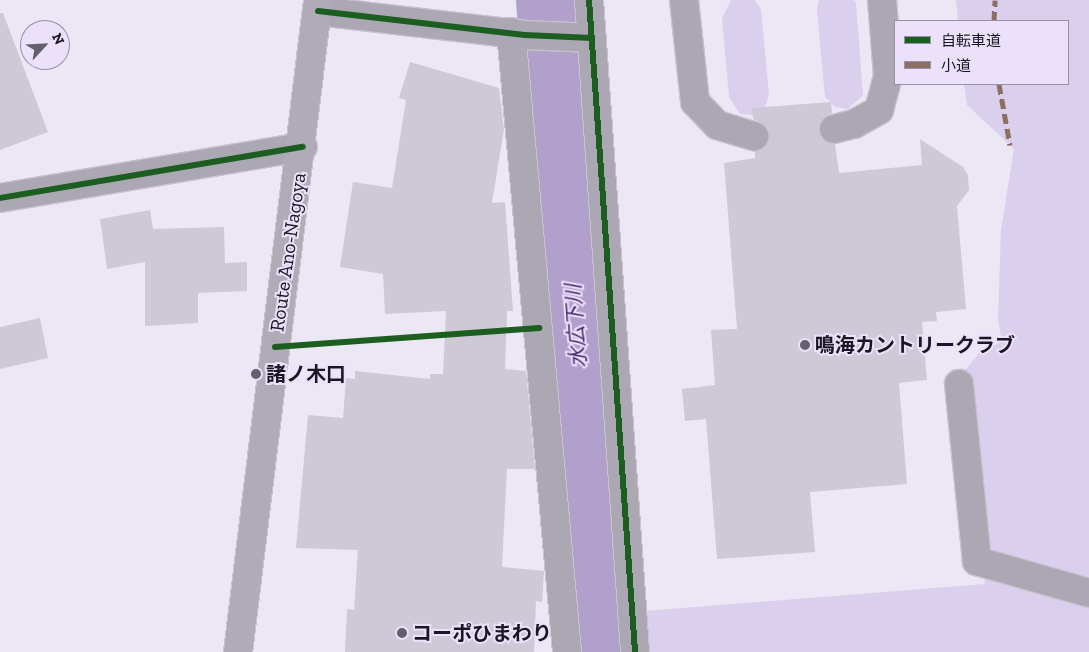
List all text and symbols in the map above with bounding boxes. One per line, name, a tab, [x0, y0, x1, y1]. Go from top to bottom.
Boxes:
north arrow	[20, 20, 70, 70]
legend	[894, 20, 1069, 85]
text: N	[48, 30, 68, 47]
text: 自転車道	[941, 32, 1001, 50]
text: 小道	[941, 57, 971, 75]
street label: Route Ano-Nagoya	[265, 171, 311, 333]
water label: 水広下川	[561, 283, 591, 369]
place label: 鳴海カントリークラブ	[815, 333, 1015, 357]
marker: 鳴海カントリークラブ	[799, 339, 811, 351]
place label: 諸ノ木口	[266, 362, 346, 386]
marker: 諸ノ木口	[250, 368, 262, 380]
place label: コーポひまわり	[412, 621, 552, 645]
marker: コーポひまわり	[396, 627, 408, 639]

